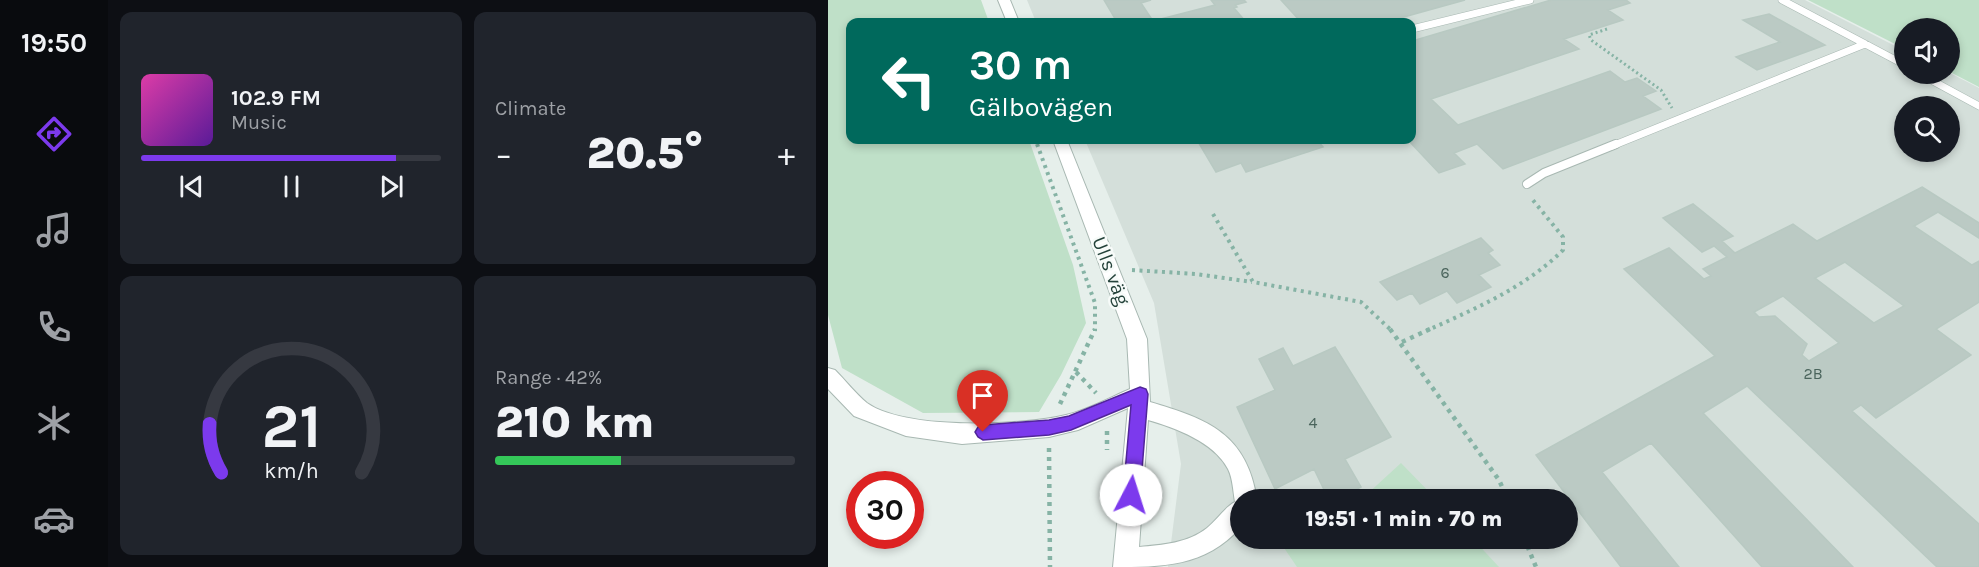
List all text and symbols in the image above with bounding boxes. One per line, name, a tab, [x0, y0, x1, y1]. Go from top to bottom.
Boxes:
map controls	[1894, 18, 1960, 162]
button: sound	[1894, 18, 1960, 84]
text: 19:50	[21, 27, 87, 59]
text: 30 m	[969, 40, 1072, 90]
icon: left	[870, 42, 948, 120]
text: 102.9 FM	[231, 85, 321, 111]
text: Gälbovägen	[969, 91, 1113, 123]
button: search	[1894, 96, 1960, 162]
text: Climate	[495, 97, 566, 120]
text: Music	[231, 111, 287, 134]
icon: directions	[33, 113, 75, 155]
text: 20.5°	[587, 127, 703, 179]
text: −	[495, 135, 512, 173]
text: +	[778, 135, 795, 173]
icon: previous	[175, 170, 208, 203]
icon: pause	[275, 170, 308, 203]
icon: next	[375, 170, 408, 203]
icon: music	[33, 209, 75, 251]
street label: Ulls väg	[1087, 233, 1135, 309]
house number: 6	[1440, 263, 1450, 282]
icon: phone	[33, 306, 75, 348]
house number: 2B	[1803, 364, 1823, 383]
text: Range · 42%	[495, 366, 602, 389]
pin	[957, 370, 1008, 432]
icon: arrive	[966, 379, 999, 412]
text: 21	[261, 390, 321, 463]
text: 210 km	[495, 396, 654, 448]
icon: climate	[33, 402, 75, 444]
house number: 4	[1309, 413, 1318, 432]
text: km/h	[264, 458, 318, 483]
position arrow	[1099, 463, 1163, 527]
speed limit sign: 30	[846, 471, 924, 549]
icon: car	[33, 498, 75, 540]
text: 19:51 · 1 min · 70 m	[1305, 506, 1503, 532]

